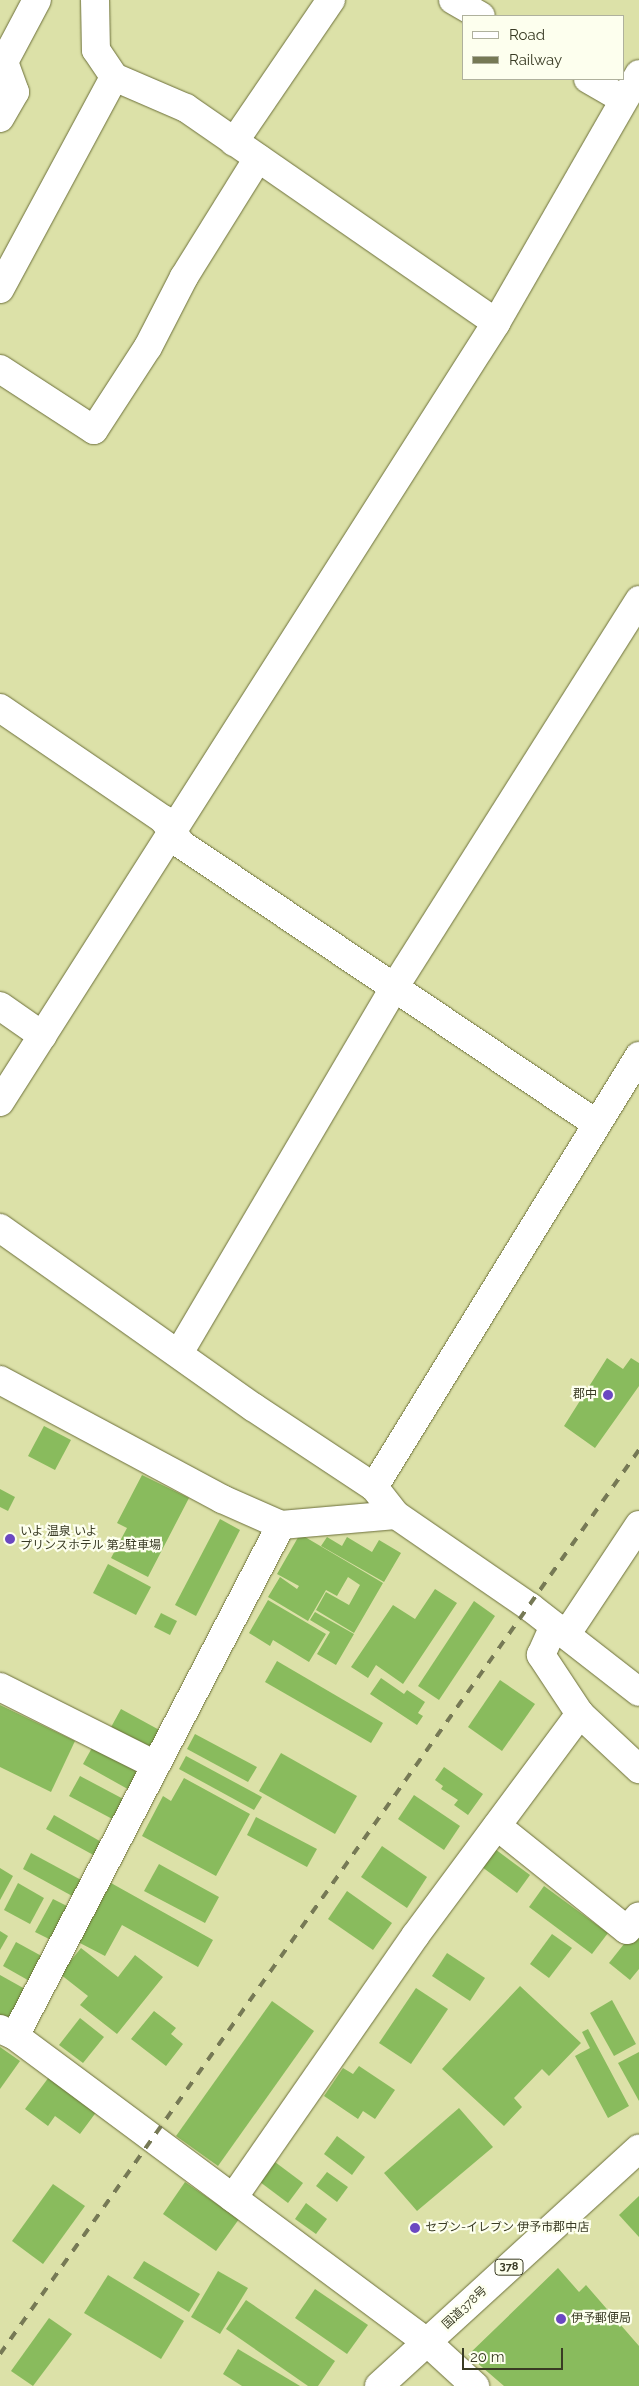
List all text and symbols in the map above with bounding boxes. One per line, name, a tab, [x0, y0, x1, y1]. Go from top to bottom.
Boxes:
legend	[462, 15, 624, 80]
text: Road	[509, 26, 545, 44]
text: Railway	[509, 51, 562, 69]
place label: 郡中	[573, 1388, 597, 1402]
marker: 郡中	[601, 1388, 615, 1402]
place label: いよ 温泉 いよ プリンスホテル 第2駐車場	[20, 1525, 161, 1553]
marker: いよ 温泉 いよ プリンスホテル 第2駐車場	[4, 1533, 16, 1545]
place label: セブン-イレブン 伊予市郡中店	[425, 2221, 589, 2235]
marker: セブン-イレブン 伊予市郡中店	[409, 2222, 421, 2234]
road number: 378	[494, 2258, 524, 2276]
street label: 国道378号	[440, 2284, 490, 2332]
place label: 伊予郵便局	[571, 2312, 631, 2326]
marker: 伊予郵便局	[555, 2313, 567, 2325]
scale bar	[464, 2338, 565, 2370]
text: 20 m	[470, 2348, 505, 2366]

